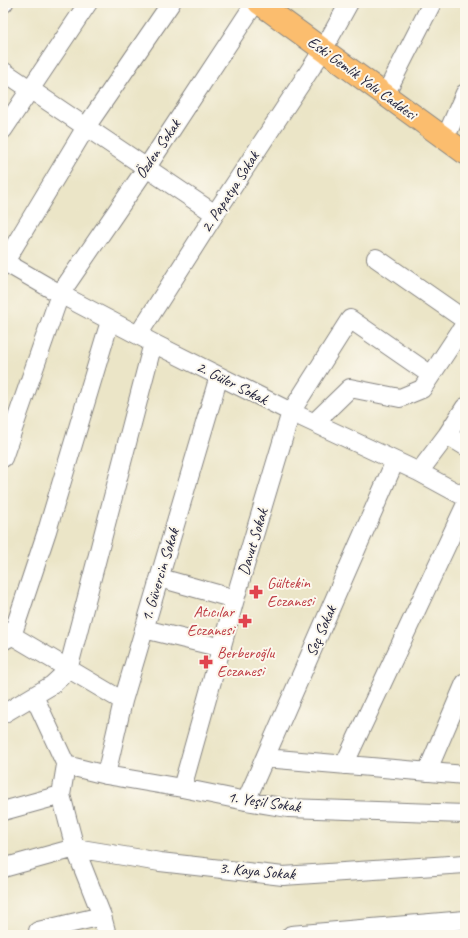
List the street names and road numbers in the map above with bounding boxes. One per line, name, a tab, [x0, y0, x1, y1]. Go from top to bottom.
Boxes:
street label: Eski Gemlik Yolu Caddesi	[304, 32, 422, 125]
street label: Özden Sokak	[131, 115, 186, 182]
street label: 2. Papatya Sokak	[196, 147, 264, 236]
street label: 2. Güler Sokak	[193, 357, 272, 410]
street label: Davut Sokak	[233, 505, 273, 578]
street label: 1. Güvercin Sokak	[136, 525, 184, 624]
street label: Seç Sokak	[301, 601, 341, 660]
street label: 1. Yeşil Sokak	[226, 787, 303, 817]
street label: 3. Kaya Sokak	[218, 858, 297, 884]

